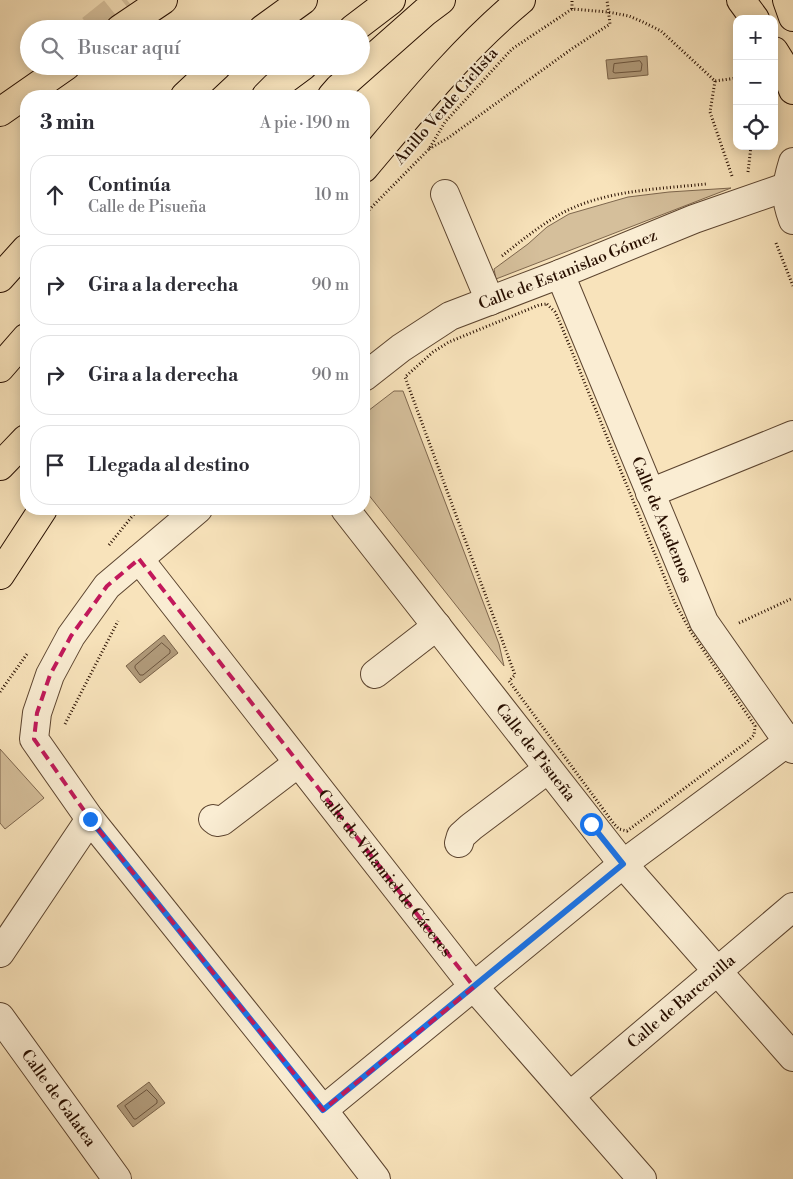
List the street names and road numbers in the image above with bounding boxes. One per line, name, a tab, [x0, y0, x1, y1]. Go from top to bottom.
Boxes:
street label: Anillo Verde Ciclista	[389, 43, 503, 169]
street label: Calle de Estanislao Gómez	[476, 225, 660, 314]
street label: Calle de Academos	[627, 454, 697, 586]
street label: Calle de Pisueña	[491, 699, 580, 806]
street label: Calle de Villamiel de Cáceres	[313, 786, 457, 961]
street label: Calle de Barcenilla	[623, 950, 740, 1053]
street label: Calle de Galatea	[17, 1046, 101, 1151]

